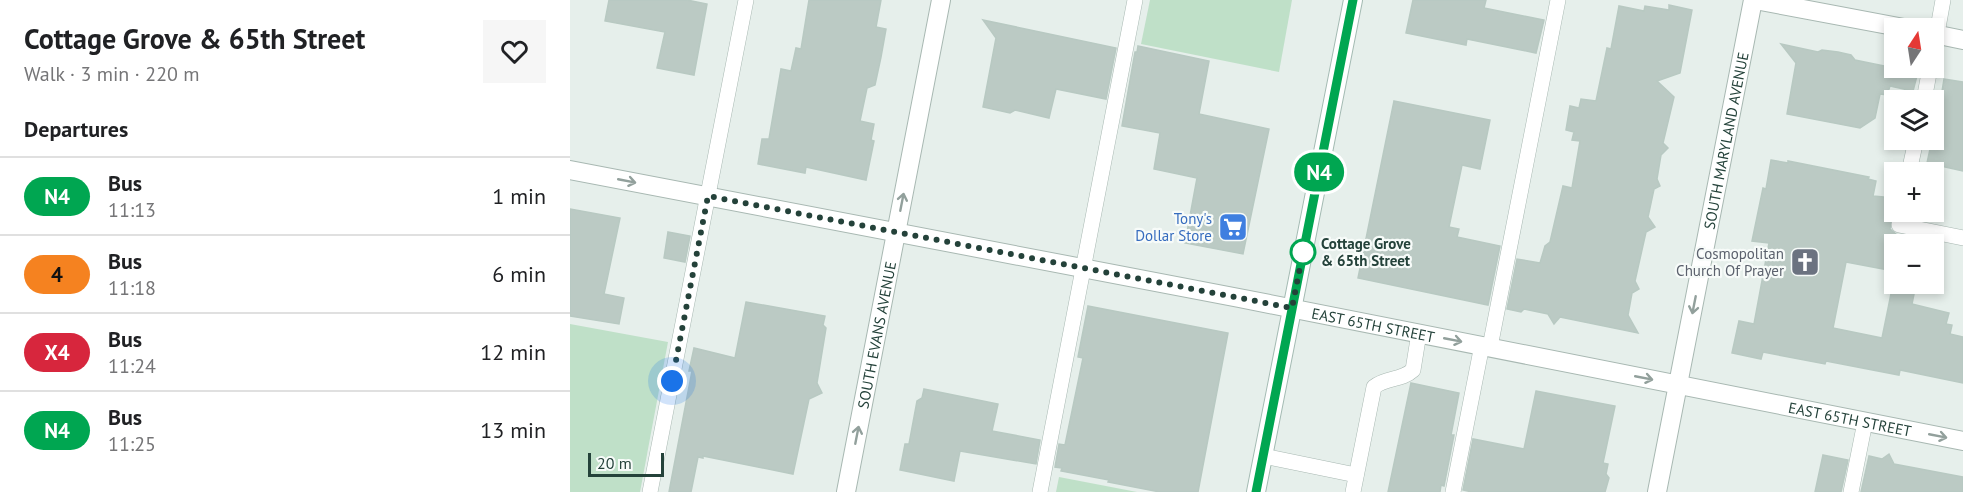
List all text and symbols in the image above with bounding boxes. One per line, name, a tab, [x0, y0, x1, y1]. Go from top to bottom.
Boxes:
north arrow	[1884, 18, 1944, 78]
map controls	[1884, 18, 1944, 294]
text: Cottage Grove & 65th Street	[24, 20, 365, 57]
button: heart	[483, 20, 546, 83]
street label: SOUTH MARYLAND AVENUE	[1699, 50, 1752, 231]
text: Walk · 3 min · 220 m	[24, 61, 200, 87]
button: layers	[1884, 90, 1944, 150]
text: Departures	[24, 115, 128, 143]
line badge: N4	[1292, 152, 1346, 192]
text: N4	[1306, 159, 1332, 186]
button: +	[1884, 162, 1944, 222]
text: Bus	[108, 169, 142, 197]
one-way arrow	[617, 176, 637, 187]
text: 1 min	[492, 182, 546, 210]
text: N4	[44, 183, 70, 210]
one-way arrow	[897, 193, 908, 212]
text: 11:13	[108, 197, 156, 223]
place label: Tony's Dollar Store	[1135, 209, 1212, 245]
supermarket icon: Tony's Dollar Store	[1217, 211, 1249, 243]
place label: Cottage Grove & 65th Street	[1321, 234, 1411, 270]
button: −	[1884, 234, 1944, 294]
marker: Cottage Grove & 65th Street	[1290, 239, 1316, 265]
place label: Cosmopolitan Church Of Prayer	[1676, 244, 1784, 280]
church icon: Cosmopolitan Church Of Prayer	[1789, 246, 1821, 278]
text: Bus	[108, 247, 142, 275]
text: 6 min	[492, 260, 546, 288]
street label: SOUTH EVANS AVENUE	[853, 260, 900, 410]
text: 4	[51, 261, 63, 288]
text: 11:18	[108, 275, 156, 301]
one-way arrow	[1688, 294, 1699, 314]
street label: EAST 65TH STREET	[1310, 303, 1437, 346]
text: Bus	[108, 325, 142, 353]
one-way arrow	[1442, 335, 1462, 346]
text: 12 min	[480, 338, 546, 366]
text: X4	[44, 339, 70, 366]
text: 11:24	[108, 353, 156, 379]
your location	[657, 366, 687, 396]
one-way arrow	[1634, 373, 1653, 384]
street label: EAST 65TH STREET	[1787, 397, 1914, 440]
text: Bus	[108, 403, 142, 431]
text: 13 min	[480, 416, 546, 444]
text: N4	[44, 417, 70, 444]
one-way arrow	[852, 425, 863, 445]
text: 11:25	[108, 431, 156, 457]
one-way arrow	[1928, 431, 1947, 442]
scale bar	[588, 450, 664, 478]
text: 20 m	[597, 453, 632, 473]

